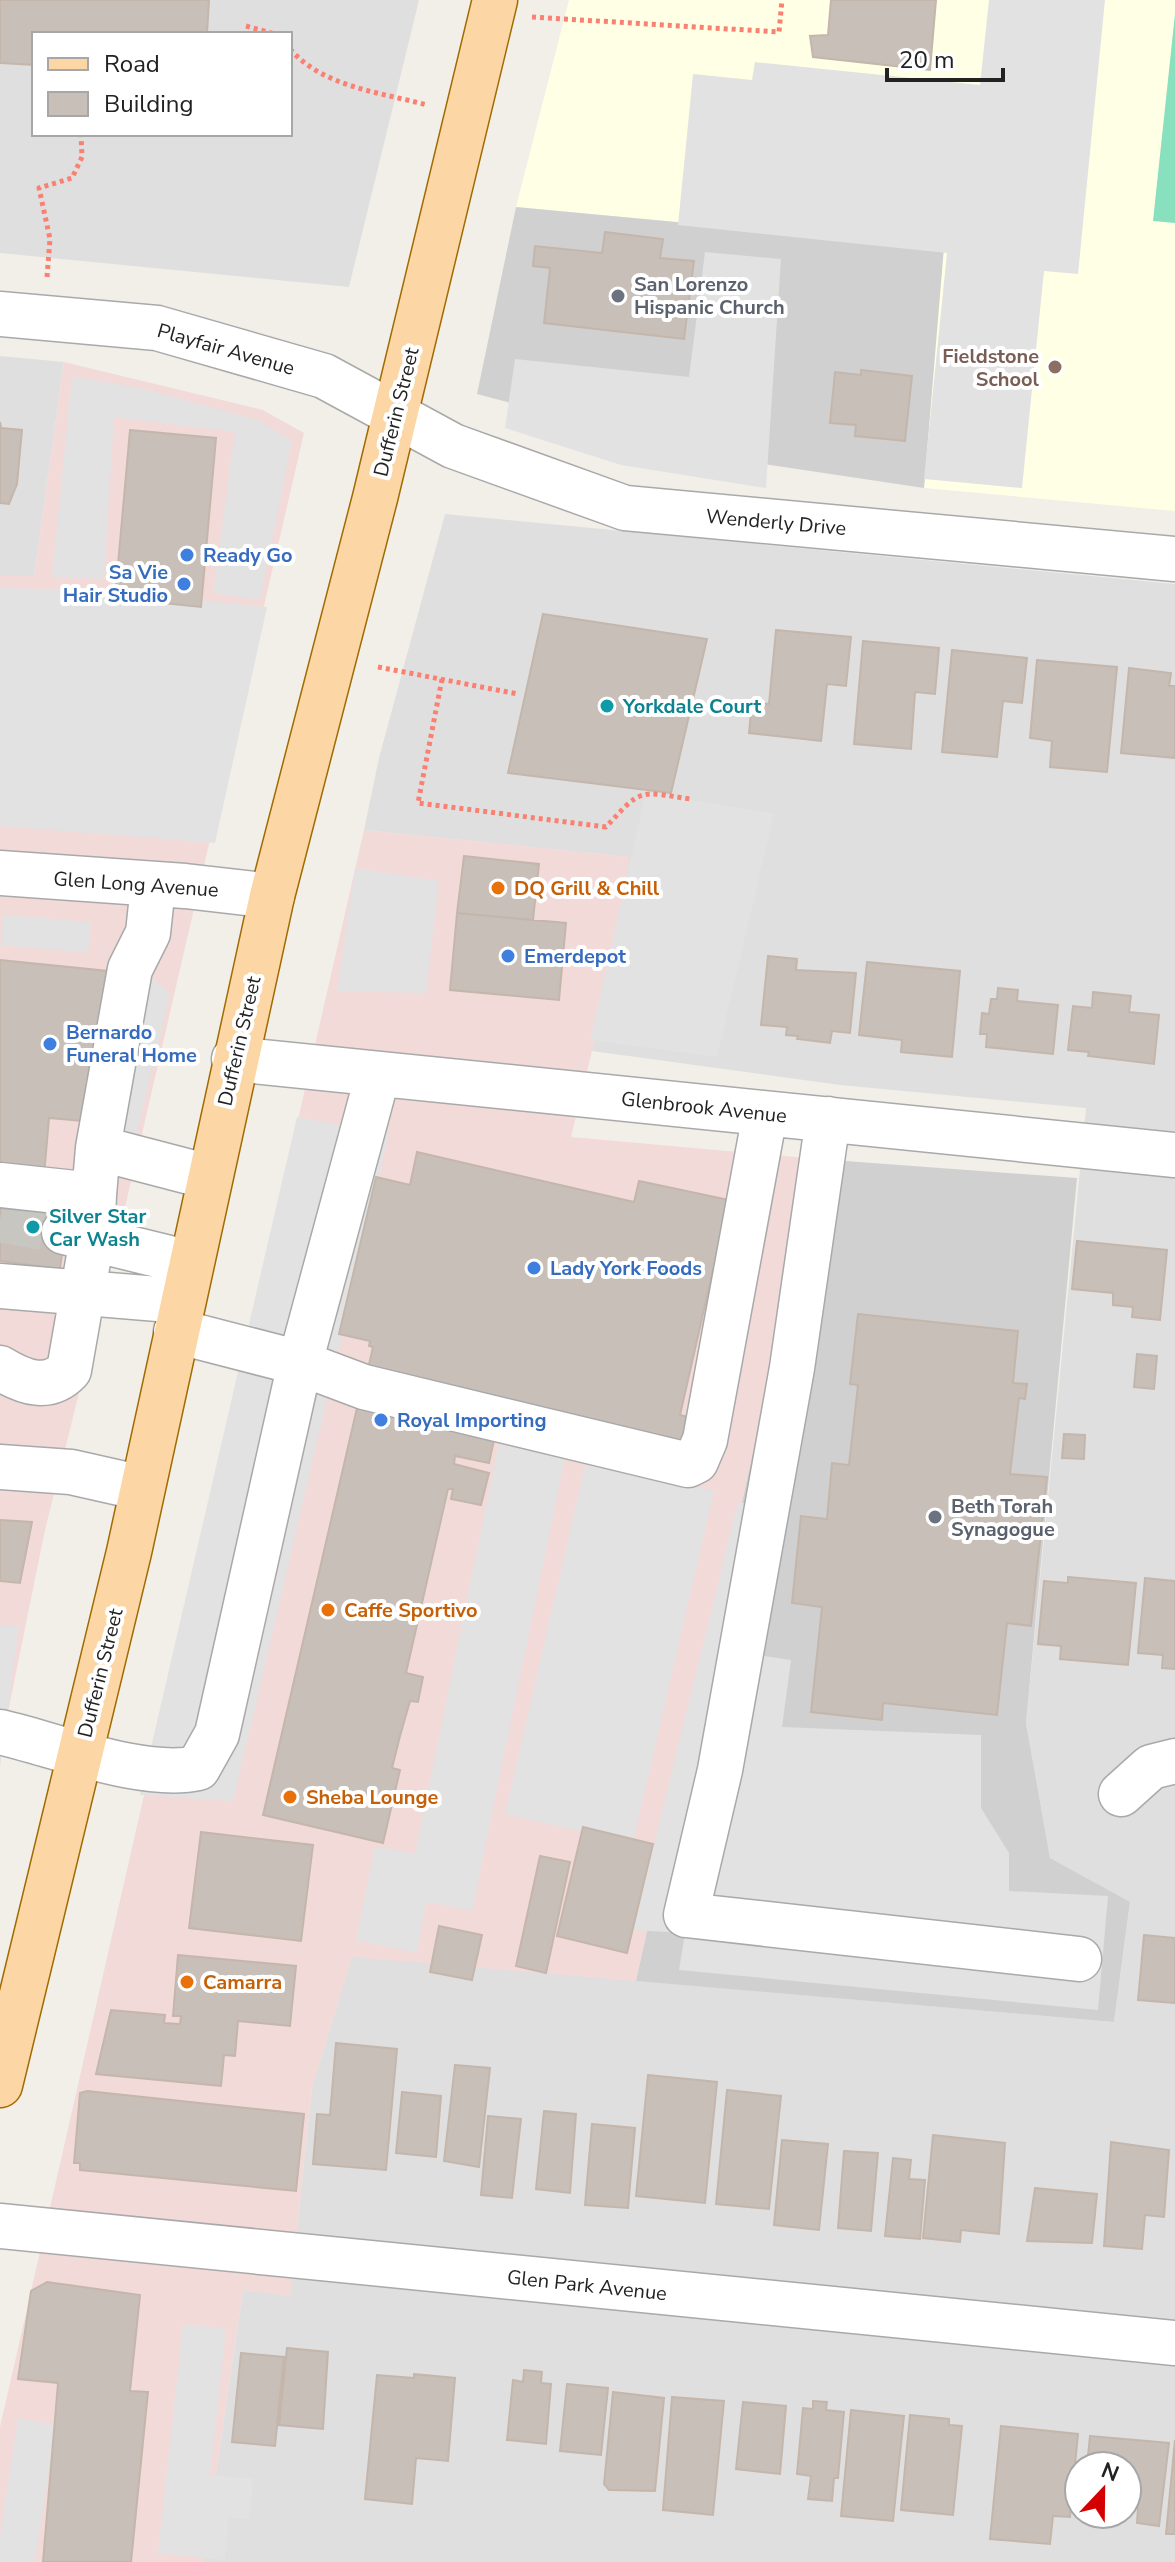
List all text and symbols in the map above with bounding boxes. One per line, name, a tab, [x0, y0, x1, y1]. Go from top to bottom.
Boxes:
legend	[32, 32, 292, 136]
scale bar	[887, 32, 1003, 82]
text: 20 m	[899, 44, 955, 76]
text: Road	[104, 48, 160, 80]
text: Building	[104, 88, 194, 120]
place label: San Lorenzo Hispanic Church	[634, 271, 785, 321]
marker: San Lorenzo Hispanic Church	[609, 287, 627, 305]
street label: Playfair Avenue	[154, 317, 298, 382]
place label: Fieldstone School	[942, 343, 1040, 393]
street label: Dufferin Street	[367, 344, 426, 480]
marker: Fieldstone School	[1046, 358, 1064, 376]
street label: Wenderly Drive	[705, 503, 847, 542]
place label: Ready Go	[203, 542, 292, 569]
marker: Ready Go	[178, 546, 196, 564]
place label: Sa Vie Hair Studio	[63, 559, 168, 609]
marker: Sa Vie Hair Studio	[175, 575, 193, 593]
place label: Yorkdale Court	[622, 693, 761, 720]
marker: Yorkdale Court	[598, 697, 616, 715]
street label: Glen Long Avenue	[52, 865, 220, 904]
place label: DQ Grill & Chill	[514, 875, 660, 902]
marker: DQ Grill & Chill	[489, 879, 507, 897]
place label: Emerdepot	[524, 943, 626, 970]
marker: Emerdepot	[499, 947, 517, 965]
street label: Dufferin Street	[211, 973, 268, 1109]
place label: Bernardo Funeral Home	[66, 1019, 197, 1069]
marker: Bernardo Funeral Home	[41, 1035, 59, 1053]
street label: Glenbrook Avenue	[620, 1085, 788, 1130]
place label: Silver Star Car Wash	[49, 1203, 146, 1253]
marker: Silver Star Car Wash	[24, 1218, 42, 1236]
place label: Lady York Foods	[550, 1255, 702, 1282]
marker: Lady York Foods	[525, 1259, 543, 1277]
place label: Royal Importing	[397, 1407, 546, 1434]
marker: Royal Importing	[372, 1411, 390, 1429]
place label: Beth Torah Synagogue	[951, 1493, 1055, 1543]
marker: Beth Torah Synagogue	[926, 1508, 944, 1526]
place label: Caffe Sportivo	[344, 1597, 477, 1624]
marker: Caffe Sportivo	[319, 1601, 337, 1619]
street label: Dufferin Street	[71, 1605, 130, 1741]
place label: Sheba Lounge	[306, 1784, 439, 1811]
marker: Sheba Lounge	[281, 1788, 299, 1806]
place label: Camarra	[203, 1969, 282, 1996]
marker: Camarra	[178, 1973, 196, 1991]
street label: Glen Park Avenue	[506, 2264, 668, 2307]
north arrow	[1063, 2450, 1143, 2530]
text: N	[1097, 2455, 1123, 2489]

